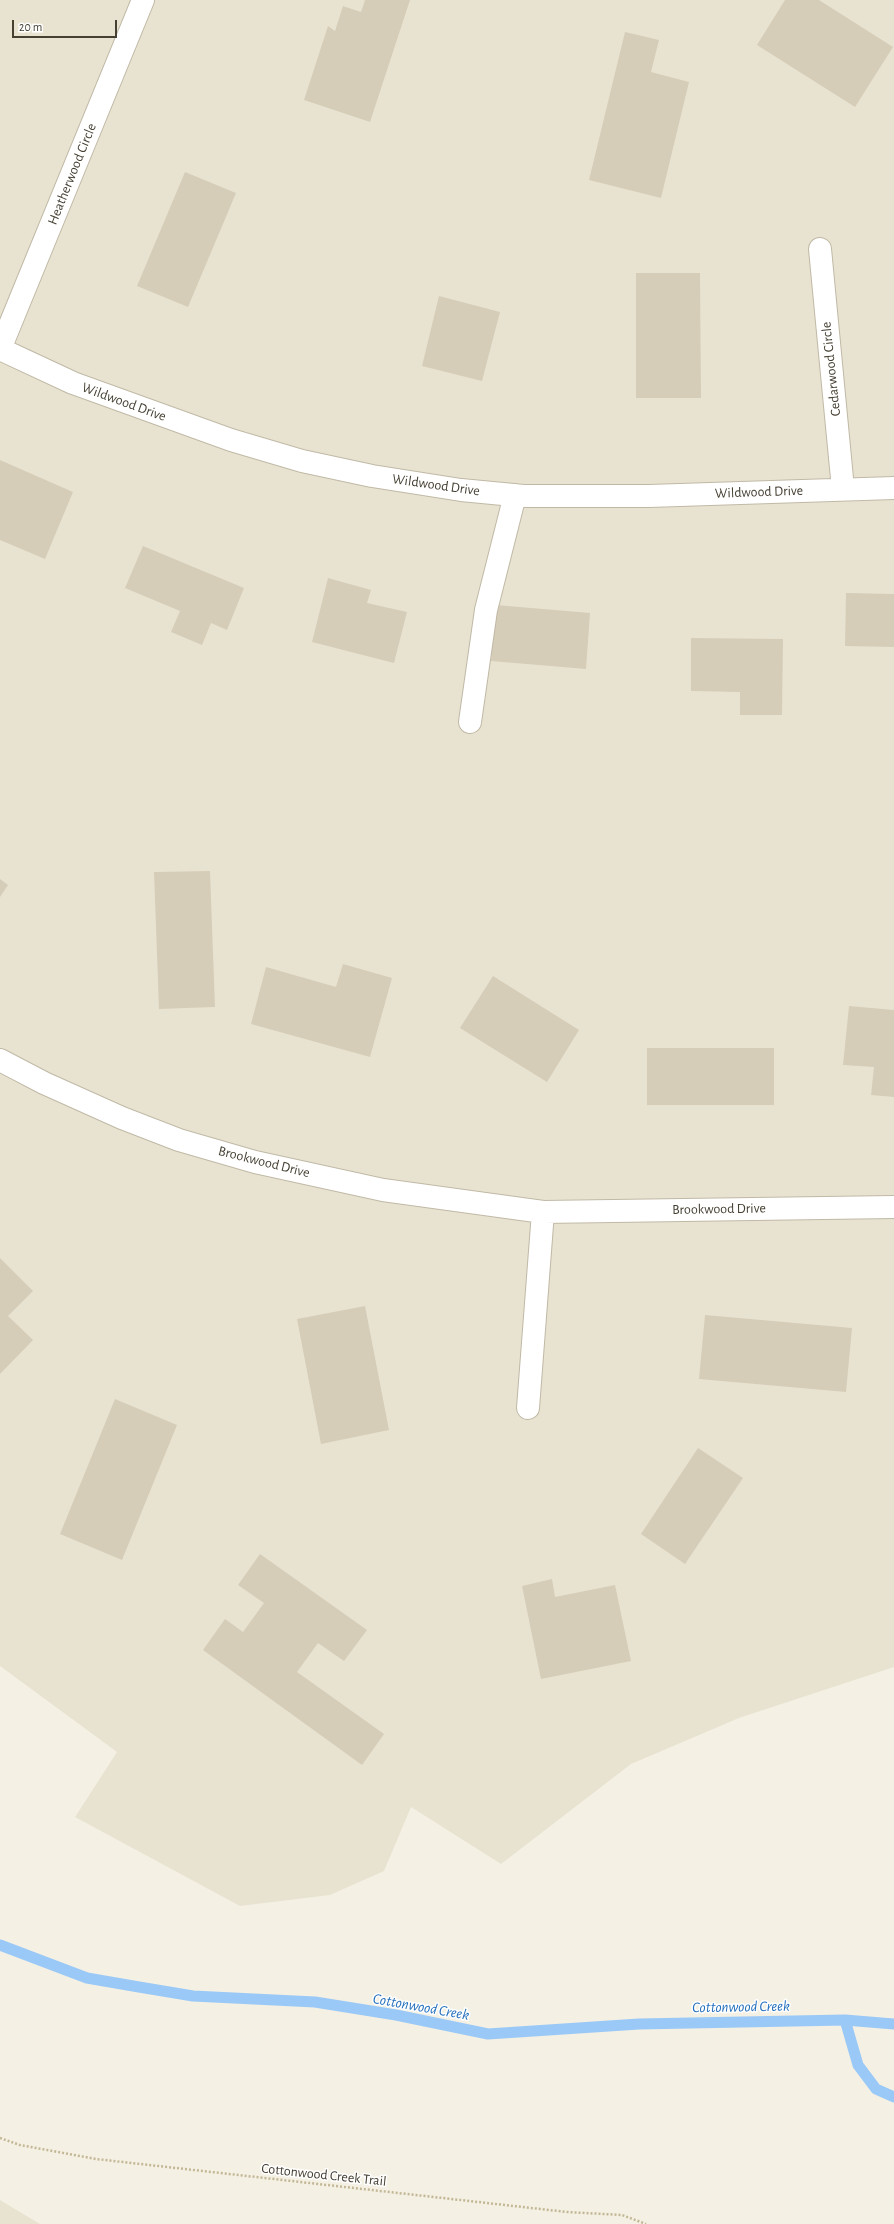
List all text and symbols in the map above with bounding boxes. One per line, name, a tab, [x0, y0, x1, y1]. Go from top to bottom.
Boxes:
scale bar	[14, 12, 119, 38]
text: 20 m	[19, 21, 42, 33]
street label: Heatherwood Circle	[44, 121, 100, 227]
street label: Cedarwood Circle	[818, 321, 844, 417]
street label: Wildwood Drive	[80, 379, 168, 425]
street label: Wildwood Drive	[391, 471, 481, 499]
street label: Wildwood Drive	[715, 482, 803, 502]
street label: Brookwood Drive	[217, 1143, 311, 1181]
street label: Brookwood Drive	[672, 1200, 766, 1218]
water label: Cottonwood Creek	[371, 1990, 471, 2024]
water label: Cottonwood Creek	[692, 1997, 790, 2017]
street label: Cottonwood Creek Trail	[261, 2160, 387, 2190]

